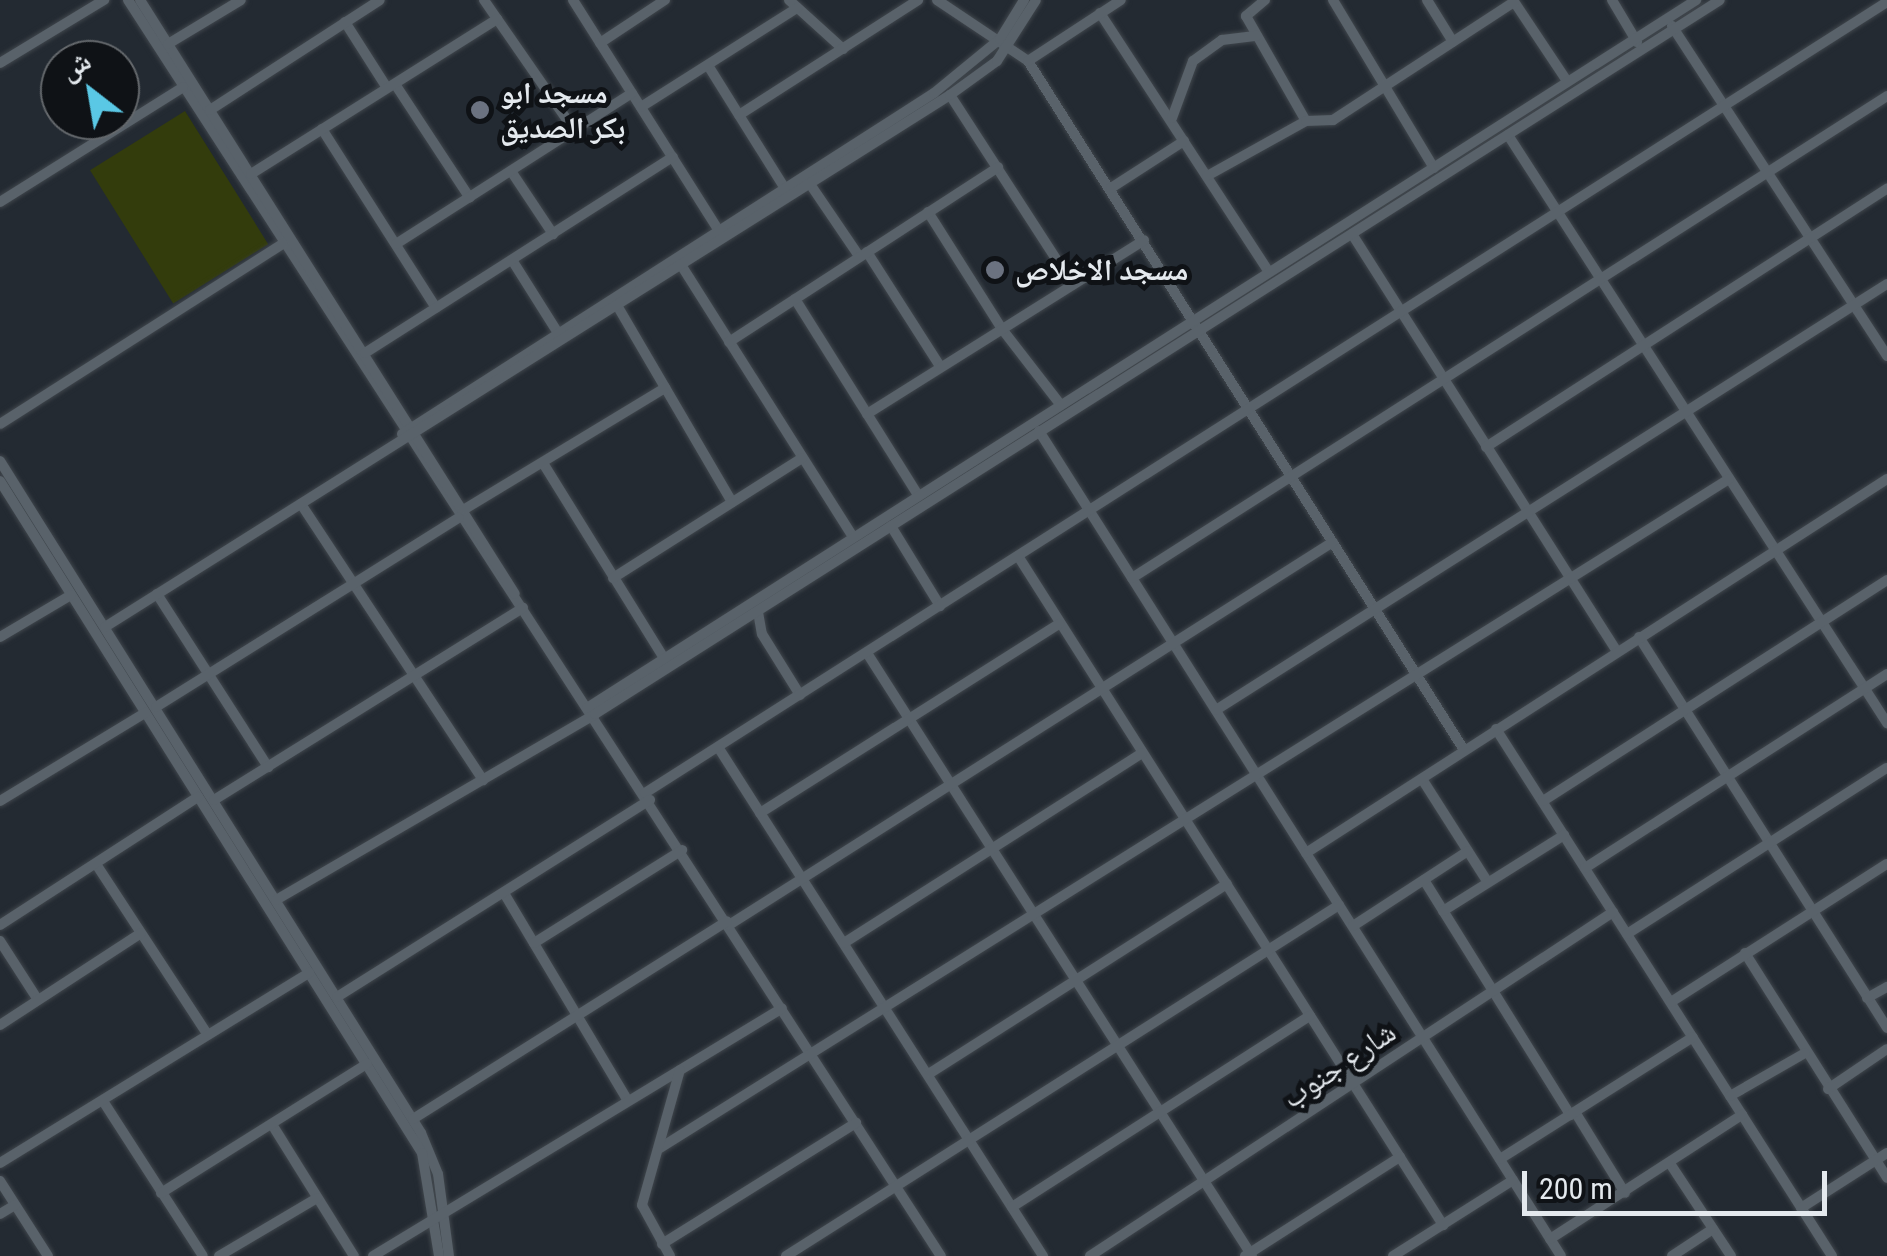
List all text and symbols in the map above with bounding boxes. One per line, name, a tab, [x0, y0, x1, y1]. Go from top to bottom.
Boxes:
north arrow	[40, 40, 140, 140]
text: ش	[54, 44, 97, 87]
place label: مسجد ابو بكر الصديق	[500, 75, 625, 146]
marker: مسجد ابو بكر الصديق	[469, 99, 491, 121]
place label: مسجد الاخلاص	[1015, 252, 1189, 288]
marker: مسجد الاخلاص	[984, 259, 1006, 281]
street label: شارع جنوب	[1275, 1014, 1403, 1116]
scale bar	[1527, 1151, 1832, 1213]
text: 200 m	[1539, 1171, 1613, 1206]

